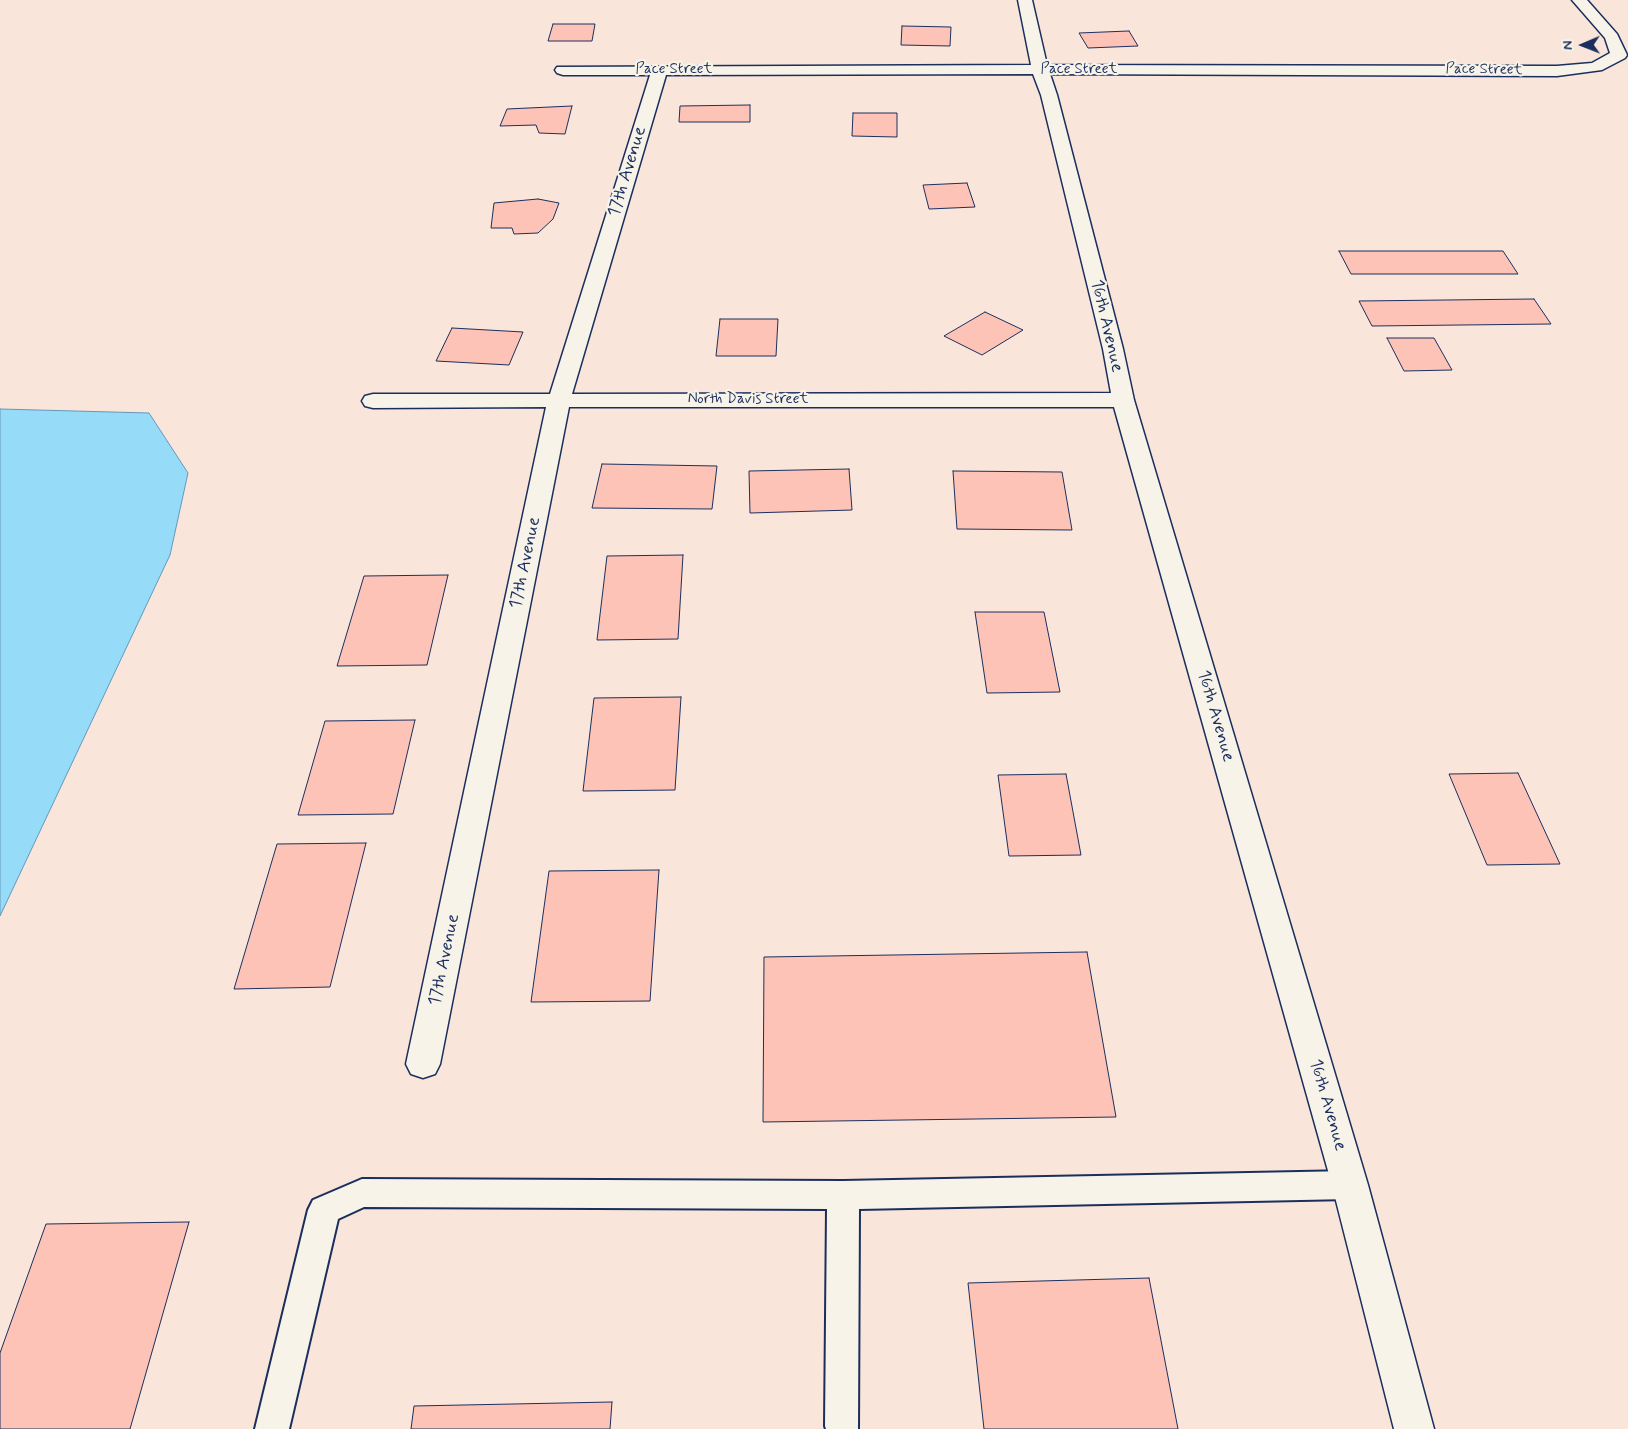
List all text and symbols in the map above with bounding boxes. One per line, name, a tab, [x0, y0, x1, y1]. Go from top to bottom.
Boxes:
north arrow	[1558, 20, 1608, 70]
text: N	[1559, 40, 1577, 50]
street label: Pace Street	[1445, 60, 1523, 80]
street label: Pace Street	[636, 61, 712, 79]
street label: Pace Street	[1041, 61, 1117, 79]
street label: 17th Avenue	[604, 124, 652, 220]
street label: 16th Avenue	[1085, 278, 1127, 374]
street label: North Davis Street	[688, 391, 808, 409]
street label: 17th Avenue	[506, 515, 546, 611]
street label: 16th Avenue	[1192, 668, 1238, 764]
street label: 17th Avenue	[425, 912, 465, 1008]
street label: 16th Avenue	[1304, 1057, 1350, 1153]

